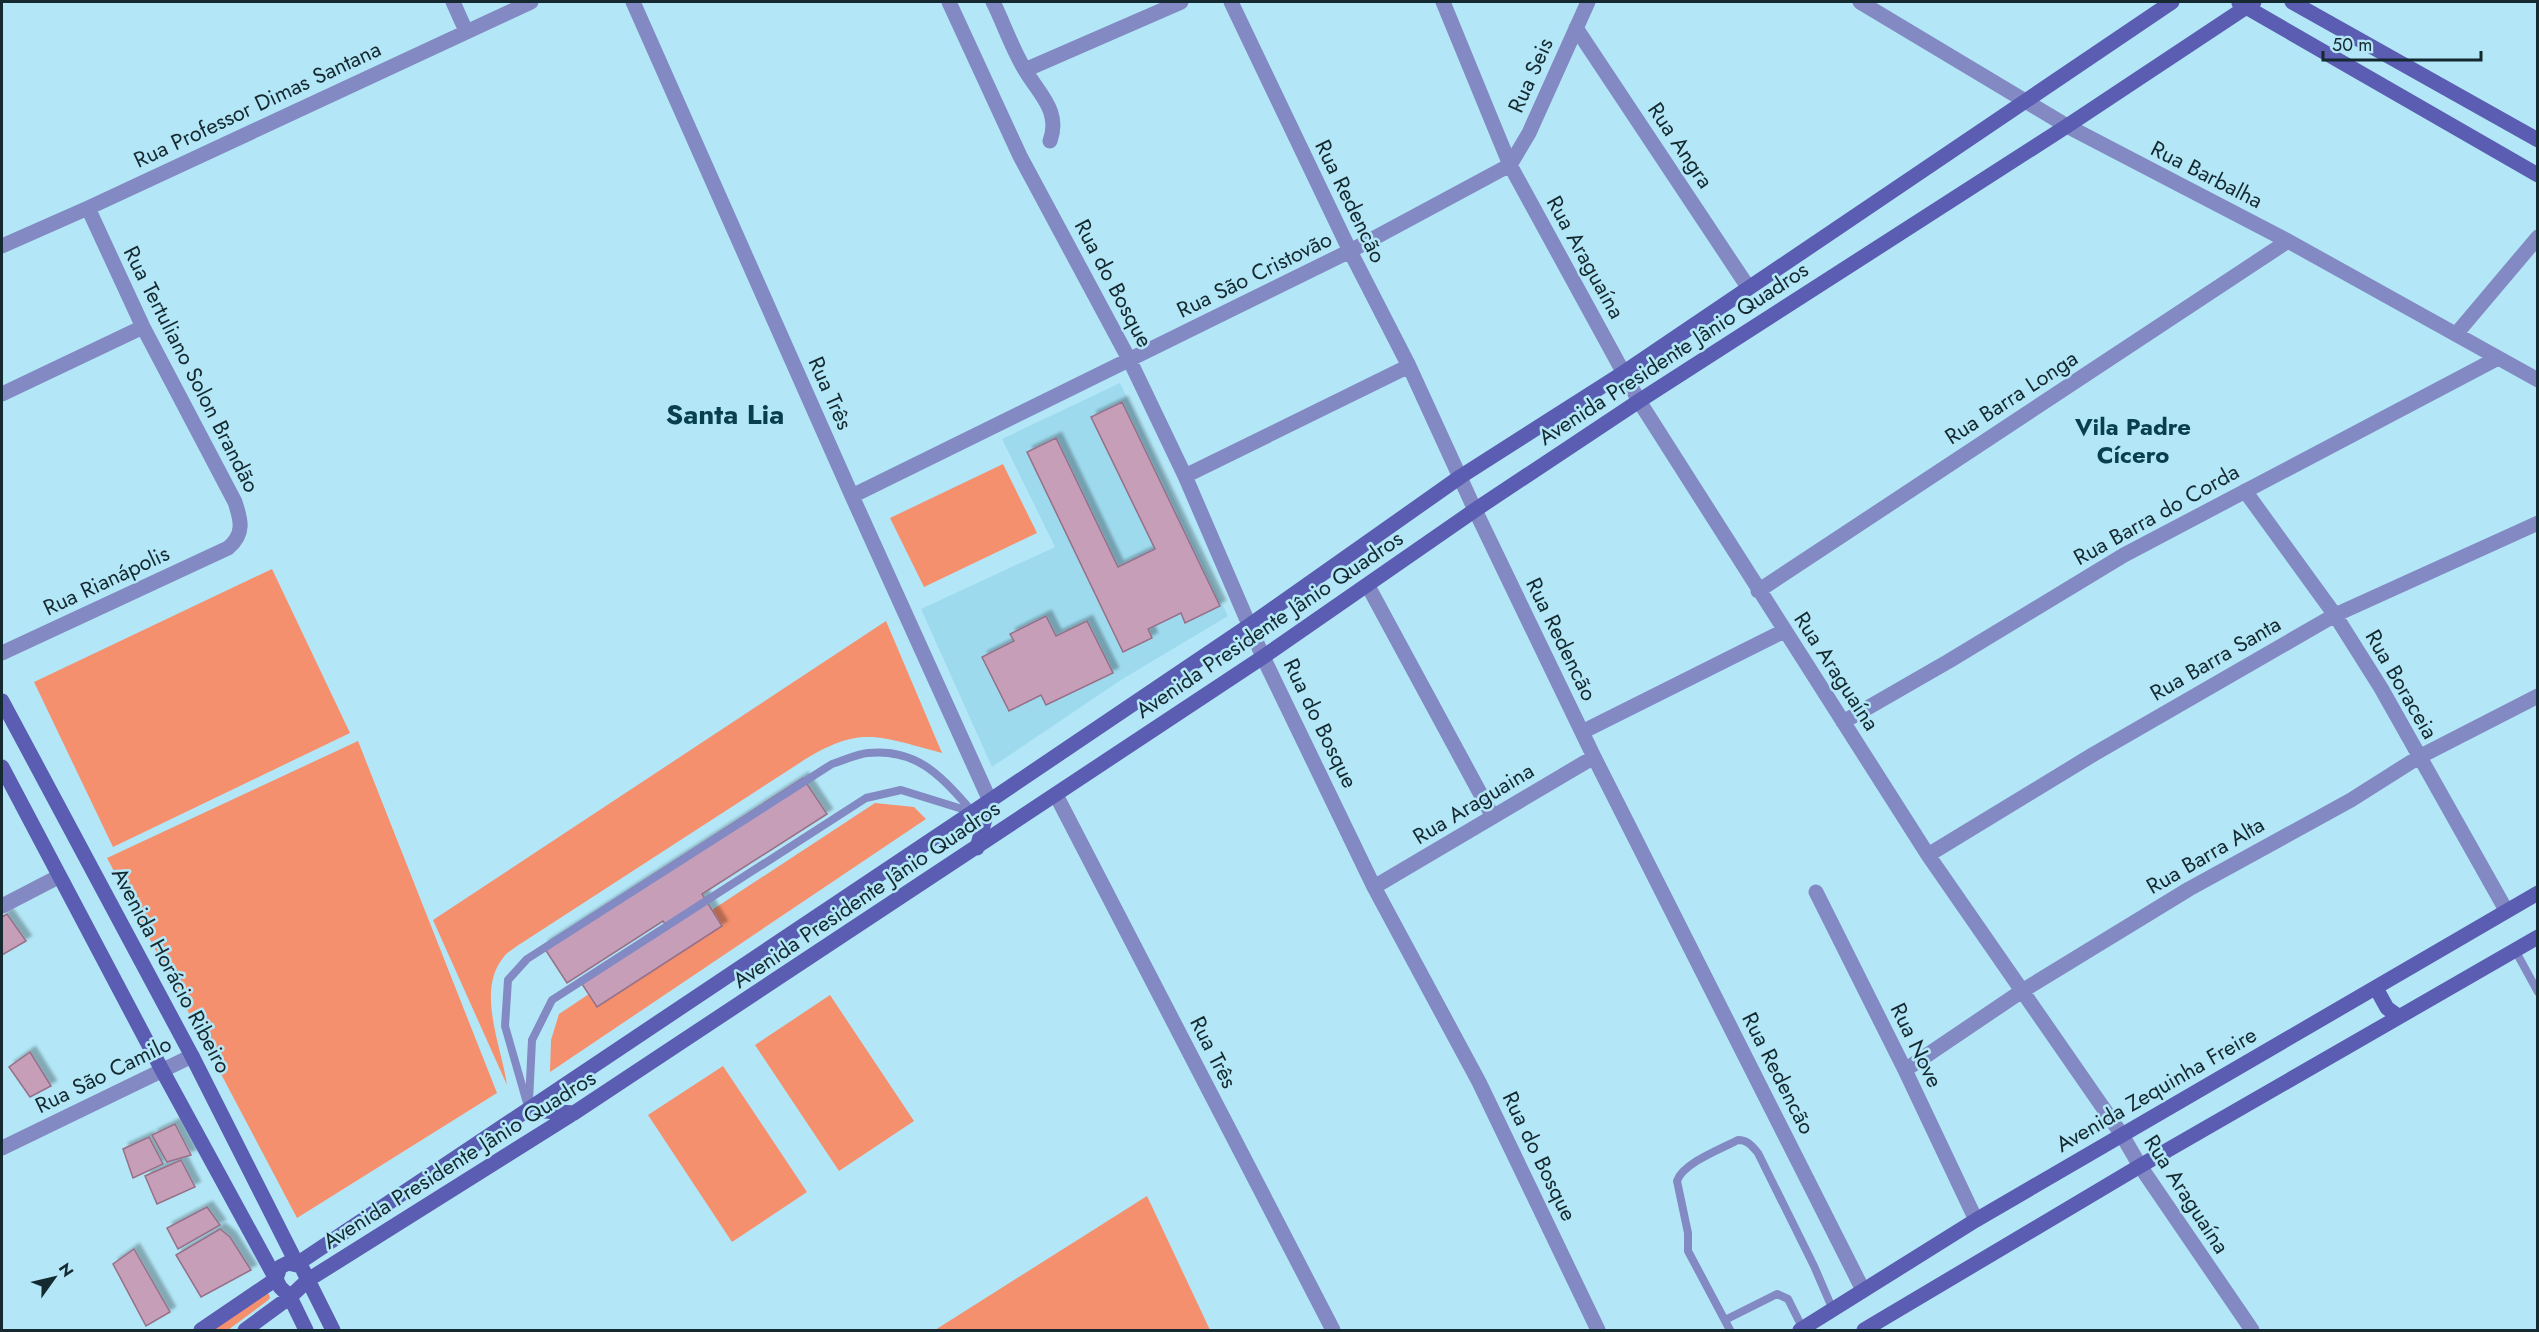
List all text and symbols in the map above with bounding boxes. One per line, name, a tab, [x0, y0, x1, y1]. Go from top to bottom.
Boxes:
scale bar	[2323, 24, 2480, 62]
street label: Rua Seis	[1499, 32, 1561, 118]
text: 50 m	[2332, 32, 2372, 58]
street label: Rua Professor Dimas Santana	[128, 33, 386, 175]
street label: Rua Angra	[1640, 96, 1722, 194]
street label: Rua Barbalha	[2145, 132, 2269, 216]
street label: Rua Redencão	[1307, 134, 1395, 268]
street label: Rua Araguaína	[1539, 190, 1633, 324]
street label: Rua do Bosque	[1067, 213, 1161, 353]
street label: Rua São Cristovão	[1171, 223, 1337, 325]
street label: Rua Tertuliano Solon Brandão	[116, 240, 268, 498]
street label: Avenida Presidente Jânio Quadros	[1532, 253, 1815, 453]
street label: Rua Barra Longa	[1938, 342, 2084, 452]
street label: Rua Três	[801, 351, 861, 435]
district label: Santa Lia	[666, 394, 784, 435]
district label: Vila Padre Cícero	[2074, 409, 2191, 472]
street label: Rua Barra do Corda	[2067, 455, 2245, 573]
street label: Avenida Presidente Jânio Quadros	[1129, 522, 1409, 726]
street label: Rua Rianápolis	[38, 537, 175, 623]
street label: Rua Redencão	[1518, 572, 1606, 706]
street label: Rua Araguaína	[1786, 605, 1888, 737]
street label: Rua Barra Santa	[2144, 608, 2286, 708]
street label: Rua Boraceia	[2358, 623, 2446, 745]
street label: Rua do Bosque	[1276, 653, 1366, 793]
street label: Rua Araguaina	[1406, 754, 1540, 852]
street label: Avenida Presidente Jânio Quadros	[726, 792, 1006, 996]
street label: Rua Barra Alta	[2140, 808, 2270, 902]
street label: Avenida Horácio Ribeiro	[104, 861, 240, 1079]
street label: Rua Nove	[1883, 997, 1951, 1093]
street label: Rua Redencão	[1734, 1006, 1824, 1140]
street label: Rua Três	[1182, 1010, 1246, 1094]
street label: Avenida Zequinha Freire	[2050, 1018, 2262, 1160]
street label: Rua São Camilo	[29, 1027, 177, 1121]
street label: Avenida Presidente Jânio Quadros	[316, 1062, 602, 1256]
street label: Rua do Bosque	[1495, 1086, 1585, 1226]
street label: Rua Araguaína	[2136, 1128, 2238, 1260]
north arrow	[24, 1248, 84, 1308]
text: N	[53, 1258, 79, 1282]

